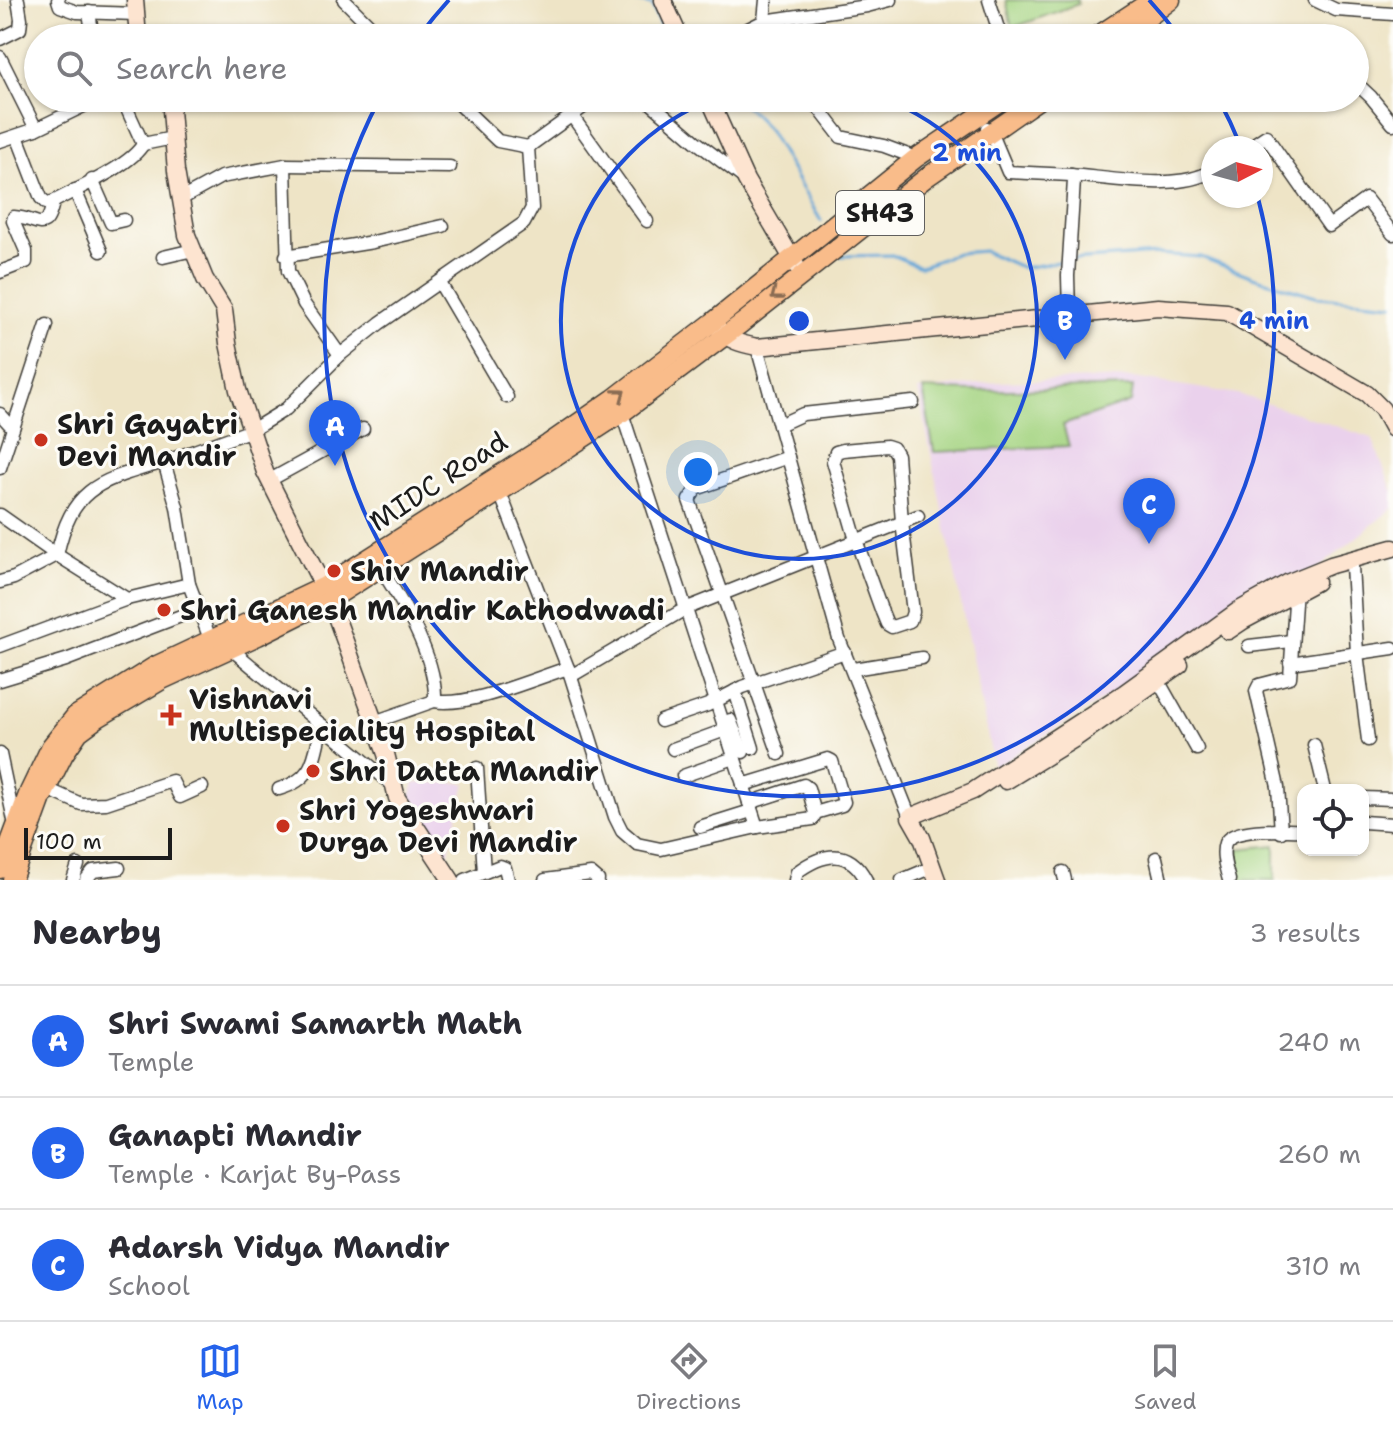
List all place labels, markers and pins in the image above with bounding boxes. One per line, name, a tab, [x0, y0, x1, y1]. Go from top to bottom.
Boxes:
pin: B	[1039, 294, 1091, 360]
centre of rings	[785, 307, 813, 335]
pin: A	[309, 400, 361, 466]
place label: Shri Gayatri Devi Mandir	[57, 405, 238, 475]
marker: Shri Gayatri Devi Mandir	[32, 431, 50, 449]
pin: C	[1123, 478, 1175, 544]
place label: Shiv Mandir	[350, 552, 529, 590]
marker: Shiv Mandir	[325, 562, 343, 580]
place label: Shri Ganesh Mandir Kathodwadi	[180, 591, 665, 629]
marker: Shri Ganesh Mandir Kathodwadi	[155, 601, 173, 619]
place label: Vishnavi Multispeciality Hospital	[189, 680, 536, 750]
marker: Vishnavi Multispeciality Hospital	[160, 704, 182, 726]
place label: Shri Datta Mandir	[329, 752, 599, 790]
marker: Shri Datta Mandir	[304, 762, 322, 780]
place label: Shri Yogeshwari Durga Devi Mandir	[299, 791, 577, 861]
marker: Shri Yogeshwari Durga Devi Mandir	[274, 817, 292, 835]

